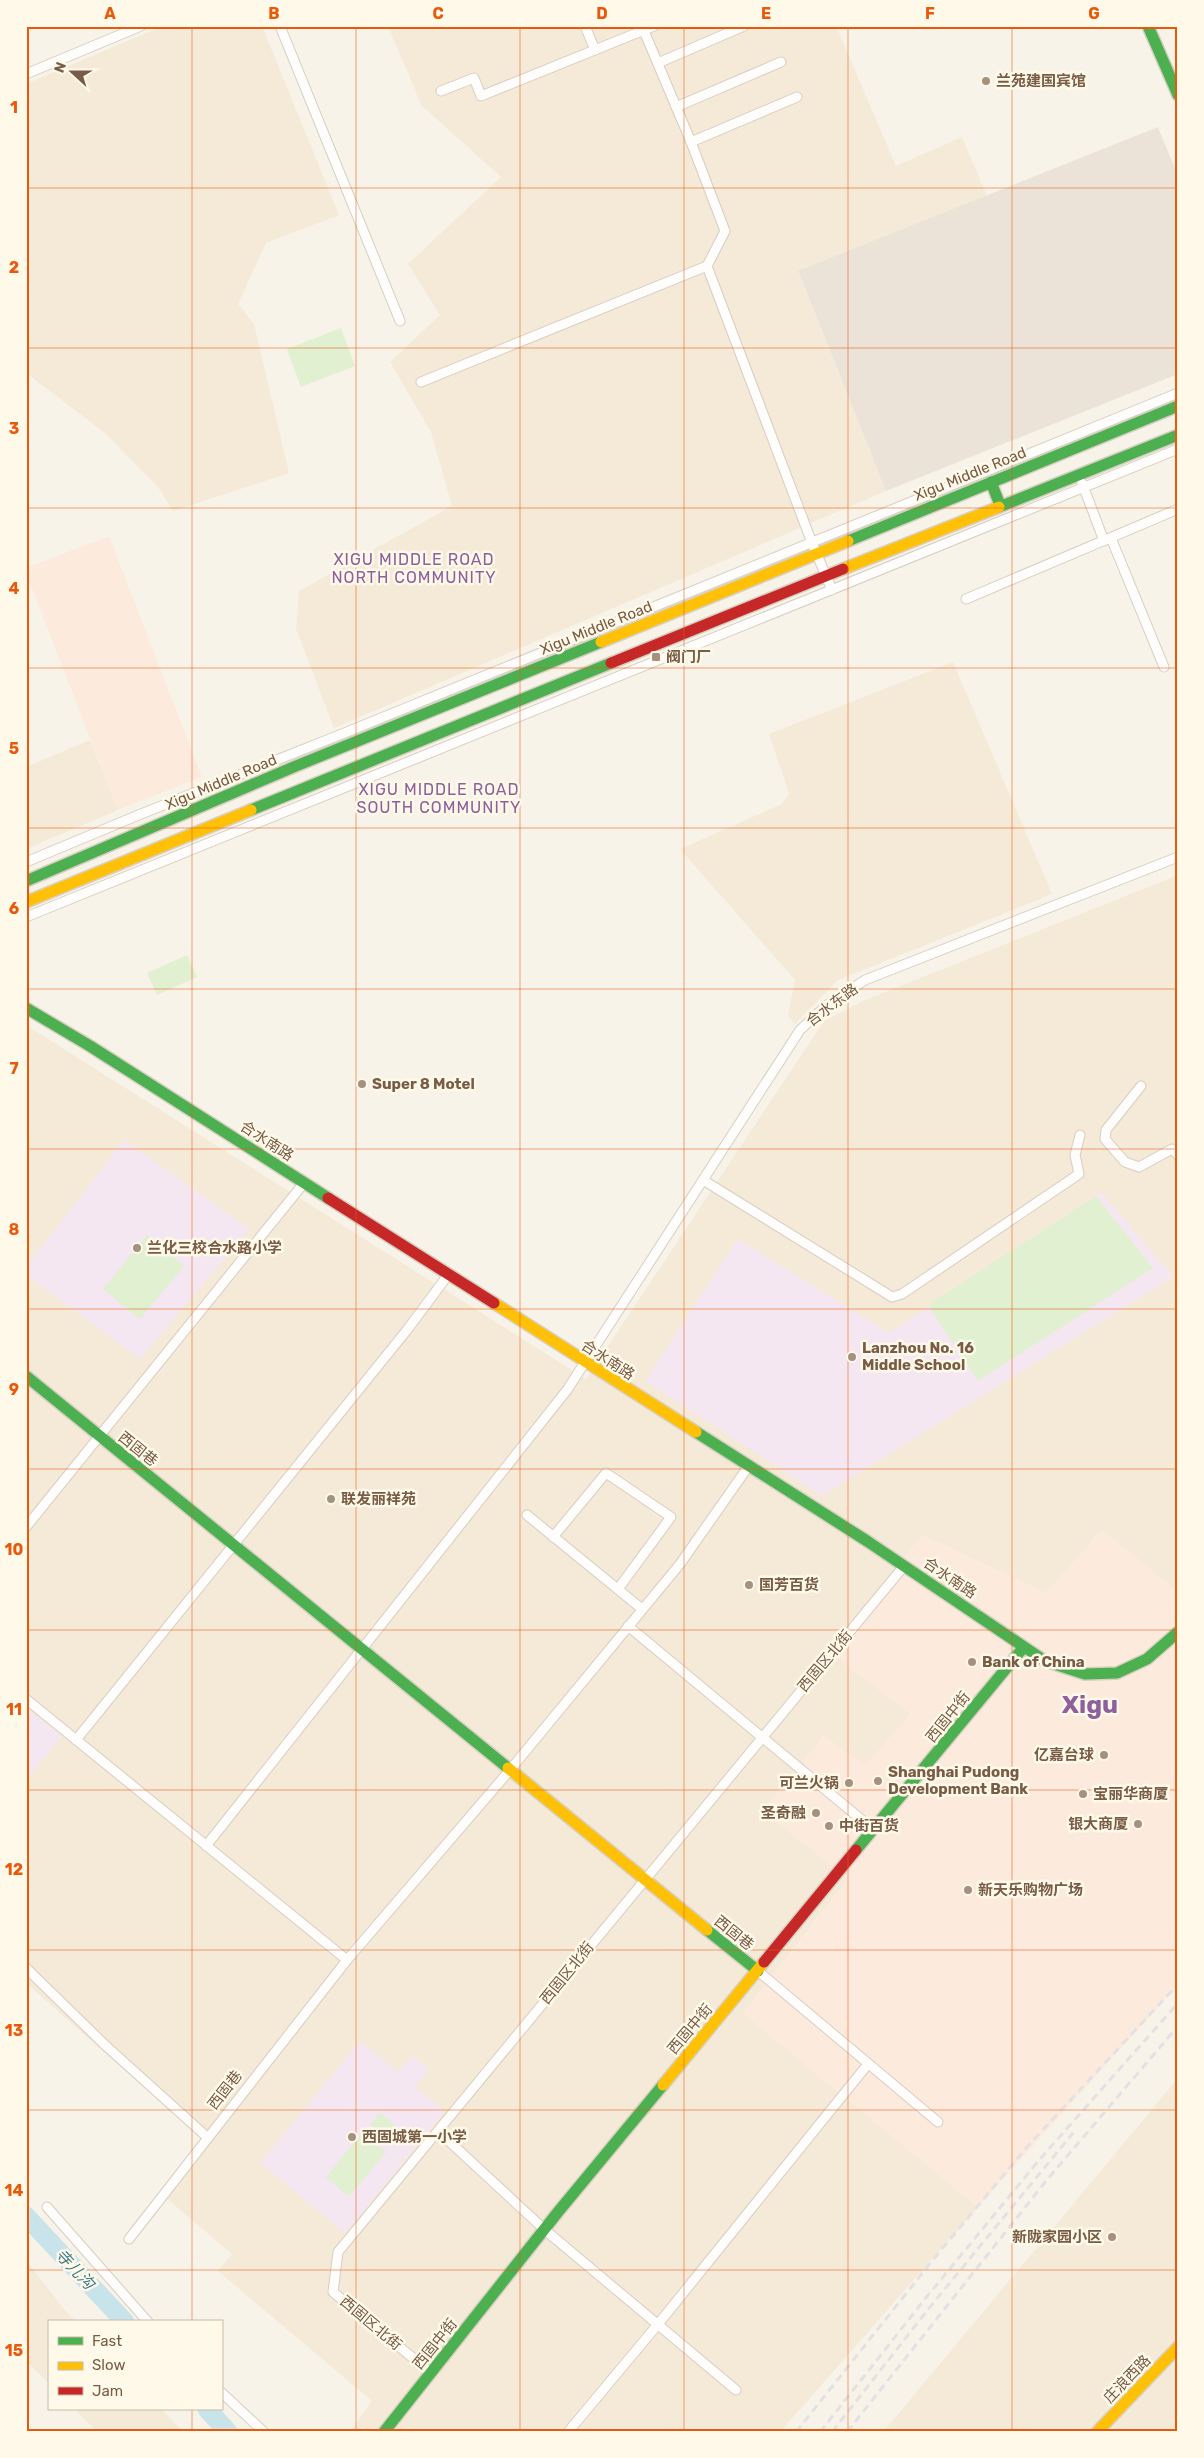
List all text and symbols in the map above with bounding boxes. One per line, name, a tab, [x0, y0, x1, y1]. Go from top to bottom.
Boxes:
text: A	[104, 4, 116, 23]
text: B	[268, 4, 280, 23]
text: C	[432, 4, 444, 23]
text: D	[596, 4, 608, 23]
text: E	[761, 4, 771, 23]
text: F	[925, 4, 935, 23]
text: G	[1088, 4, 1100, 23]
north arrow	[48, 48, 98, 98]
text: N	[51, 60, 70, 75]
place label: 兰苑建国宾馆	[996, 72, 1086, 90]
marker: 兰苑建国宾馆	[980, 75, 992, 87]
text: 1	[10, 98, 18, 117]
text: 2	[9, 258, 19, 277]
text: 3	[9, 419, 19, 438]
street label: Xigu Middle Road	[911, 443, 1029, 505]
district label: XIGU MIDDLE ROAD NORTH COMMUNITY	[331, 550, 497, 587]
text: 4	[9, 579, 20, 598]
street label: Xigu Middle Road	[537, 597, 655, 659]
place label: 阀门厂	[666, 648, 711, 666]
marker: 阀门厂	[650, 651, 662, 663]
text: 5	[9, 739, 19, 758]
street label: Xigu Middle Road	[163, 750, 279, 814]
district label: XIGU MIDDLE ROAD SOUTH COMMUNITY	[357, 780, 521, 817]
text: 6	[9, 899, 19, 918]
street label: 合水东路	[803, 980, 861, 1030]
text: 7	[9, 1059, 19, 1078]
place label: Super 8 Motel	[372, 1075, 475, 1093]
marker: Super 8 Motel	[356, 1078, 368, 1090]
street label: 合水南路	[237, 1117, 297, 1165]
text: 8	[9, 1220, 20, 1239]
place label: 兰化三校合水路小学	[147, 1239, 282, 1257]
marker: 兰化三校合水路小学	[131, 1242, 143, 1254]
street label: 合水南路	[578, 1336, 638, 1384]
place label: Lanzhou No. 16 Middle School	[862, 1339, 974, 1374]
marker: Lanzhou No. 16 Middle School	[846, 1351, 858, 1363]
text: 9	[9, 1380, 19, 1399]
street label: 西固巷	[115, 1428, 161, 1470]
place label: 联发丽祥苑	[341, 1490, 416, 1508]
marker: 联发丽祥苑	[325, 1493, 337, 1505]
text: 10	[5, 1540, 24, 1559]
street label: 合水南路	[920, 1554, 980, 1602]
place label: 国芳百货	[759, 1576, 819, 1594]
marker: 国芳百货	[743, 1579, 755, 1591]
street label: 西固区北街	[794, 1626, 856, 1696]
place label: Bank of China	[982, 1653, 1085, 1671]
marker: Bank of China	[966, 1656, 978, 1668]
street label: 西固中街	[922, 1688, 974, 1746]
district label: Xigu	[1062, 1690, 1118, 1719]
text: 11	[6, 1700, 22, 1719]
place label: 亿嘉台球	[1034, 1746, 1094, 1764]
marker: 亿嘉台球	[1098, 1749, 1110, 1761]
place label: Shanghai Pudong Development Bank	[888, 1763, 1028, 1798]
place label: 可兰火锅	[779, 1774, 839, 1792]
marker: Shanghai Pudong Development Bank	[872, 1775, 884, 1787]
marker: 可兰火锅	[843, 1777, 855, 1789]
place label: 宝丽华商厦	[1093, 1785, 1168, 1803]
marker: 宝丽华商厦	[1077, 1788, 1089, 1800]
place label: 圣奇融	[761, 1804, 806, 1822]
marker: 圣奇融	[810, 1807, 822, 1819]
place label: 银大商厦	[1068, 1815, 1128, 1833]
place label: 中街百货	[839, 1817, 899, 1835]
marker: 银大商厦	[1132, 1818, 1144, 1830]
marker: 中街百货	[823, 1820, 835, 1832]
text: 12	[5, 1860, 23, 1879]
place label: 新天乐购物广场	[978, 1881, 1083, 1899]
marker: 新天乐购物广场	[962, 1884, 974, 1896]
street label: 西固巷	[711, 1912, 757, 1954]
street label: 西固区北街	[536, 1938, 598, 2008]
street label: 西固中街	[664, 2000, 716, 2058]
text: 13	[5, 2021, 23, 2040]
street label: 西固巷	[204, 2067, 246, 2113]
place label: 西固城第一小学	[362, 2128, 467, 2146]
marker: 西固城第一小学	[346, 2131, 358, 2143]
text: 14	[5, 2181, 24, 2200]
place label: 新陇家园小区	[1012, 2228, 1102, 2246]
marker: 新陇家园小区	[1106, 2231, 1118, 2243]
water label: 寺儿沟	[52, 2245, 100, 2294]
street label: 西固区北街	[336, 2292, 406, 2354]
street label: 西固中街	[409, 2315, 461, 2373]
legend	[48, 2320, 222, 2410]
text: Fast	[92, 2332, 122, 2350]
text: 15	[5, 2341, 23, 2360]
street label: 庄浪西路	[1100, 2351, 1154, 2407]
text: Slow	[92, 2356, 125, 2374]
text: Jam	[92, 2382, 123, 2400]

